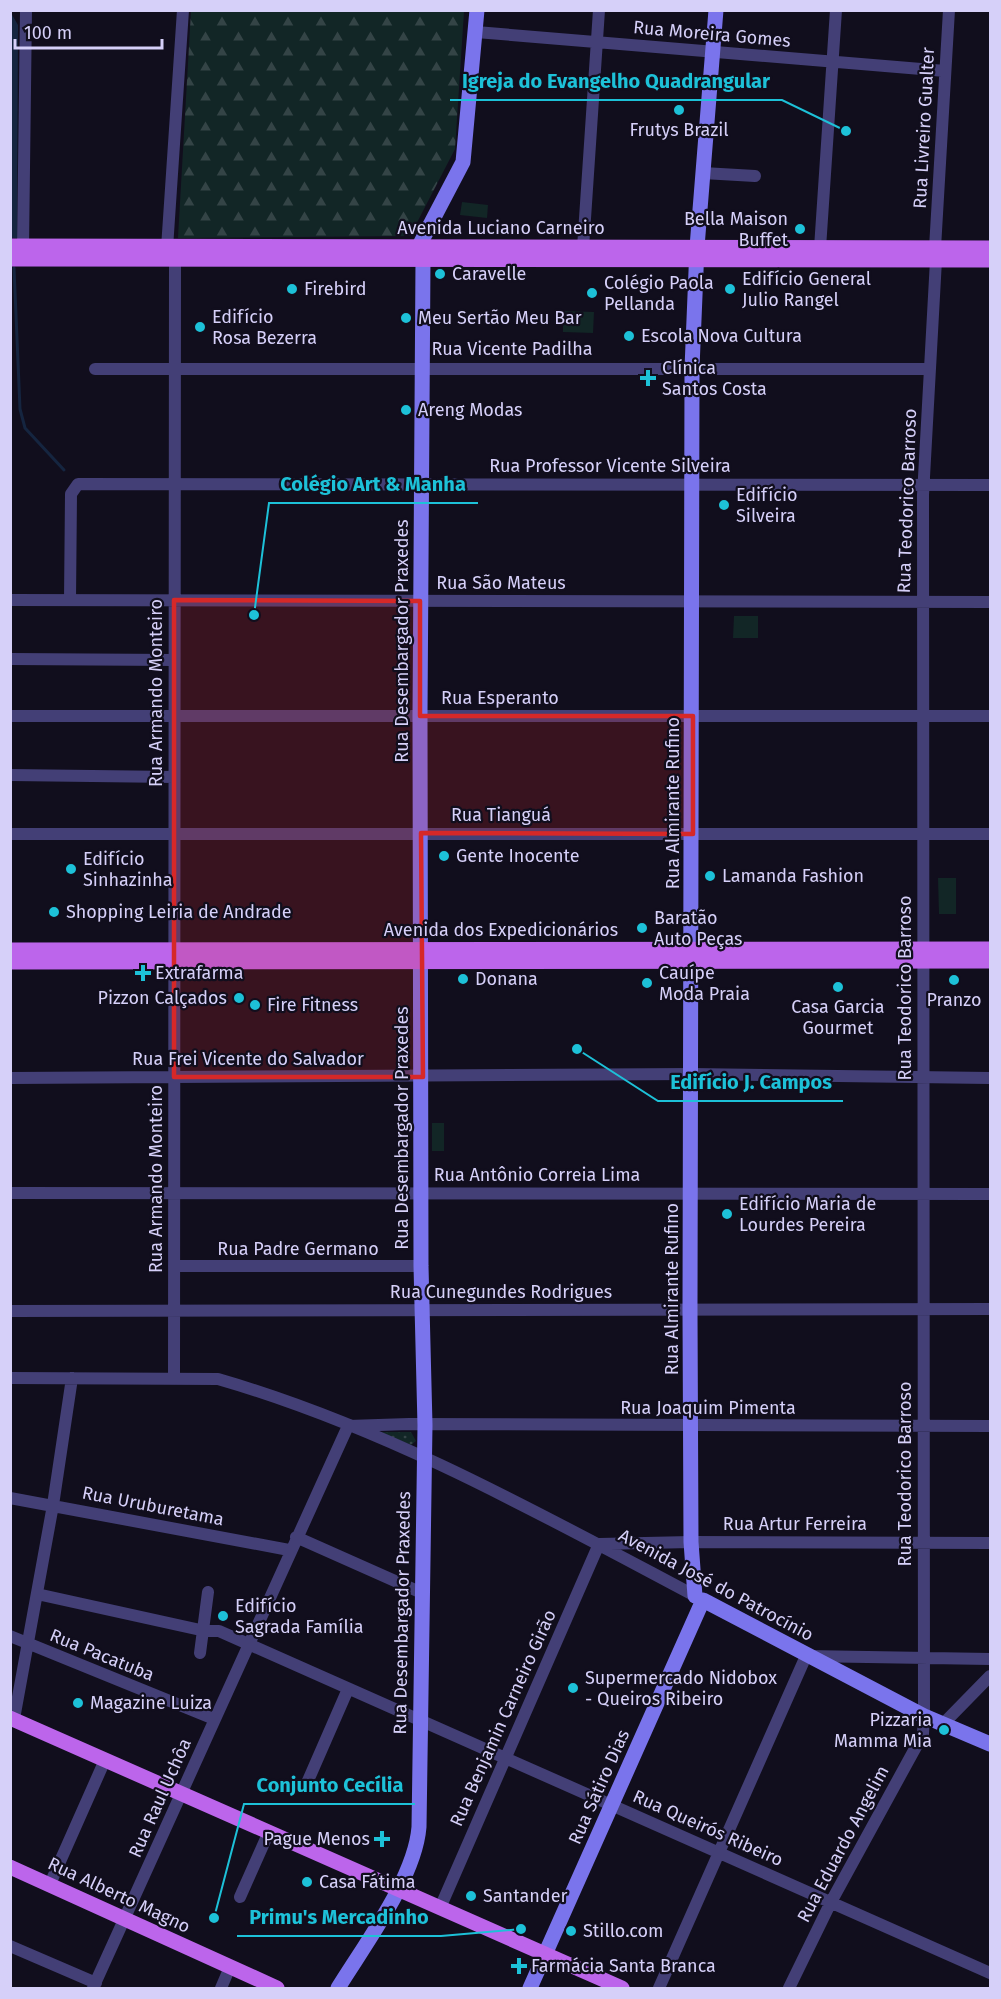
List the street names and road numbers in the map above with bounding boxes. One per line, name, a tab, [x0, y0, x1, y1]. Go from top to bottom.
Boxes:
street label: Rua Moreira Gomes	[632, 16, 792, 52]
street label: Rua Livreiro Gualter	[909, 47, 939, 209]
street label: Avenida Luciano Carneiro	[397, 217, 605, 239]
street label: Rua Vicente Padilha	[431, 338, 593, 360]
street label: Rua Teodorico Barroso	[893, 408, 921, 594]
street label: Rua Professor Vicente Silveira	[489, 455, 731, 477]
street label: Rua Desembargador Praxedes	[391, 519, 413, 763]
street label: Rua São Mateus	[436, 572, 566, 594]
street label: Rua Armando Monteiro	[145, 599, 167, 787]
street label: Rua Esperanto	[441, 687, 559, 709]
street label: Rua Almirante Rufino	[662, 717, 684, 889]
street label: Rua Tianguá	[451, 804, 551, 826]
street label: Rua Teodorico Barroso	[894, 896, 916, 1080]
street label: Avenida dos Expedicionários	[384, 919, 618, 941]
street label: Rua Desembargador Praxedes	[391, 1006, 413, 1250]
street label: Rua Frei Vicente do Salvador	[132, 1048, 364, 1070]
street label: Rua Armando Monteiro	[145, 1085, 167, 1273]
street label: Rua Antônio Correia Lima	[434, 1164, 640, 1186]
street label: Rua Almirante Rufino	[661, 1203, 683, 1375]
street label: Rua Padre Germano	[217, 1238, 379, 1260]
street label: Rua Cunegundes Rodrigues	[390, 1281, 612, 1303]
street label: Rua Teodorico Barroso	[894, 1382, 916, 1566]
street label: Rua Joaquim Pimenta	[620, 1397, 796, 1419]
street label: Rua Uruburetama	[80, 1481, 226, 1531]
street label: Rua Desembargador Praxedes	[389, 1491, 415, 1735]
street label: Rua Artur Ferreira	[723, 1513, 867, 1535]
street label: Avenida José do Patrocínio	[615, 1524, 817, 1646]
street label: Rua Benjamin Carneiro Girão	[445, 1606, 561, 1830]
street label: Rua Pacatuba	[47, 1624, 157, 1686]
street label: Rua Sátiro Dias	[564, 1726, 634, 1848]
street label: Rua Raul Uchôa	[124, 1735, 196, 1861]
street label: Rua Eduardo Angelim	[792, 1762, 894, 1926]
street label: Rua Queirós Ribeiro	[629, 1785, 787, 1871]
street label: Rua Alberto Magno	[44, 1852, 194, 1938]

